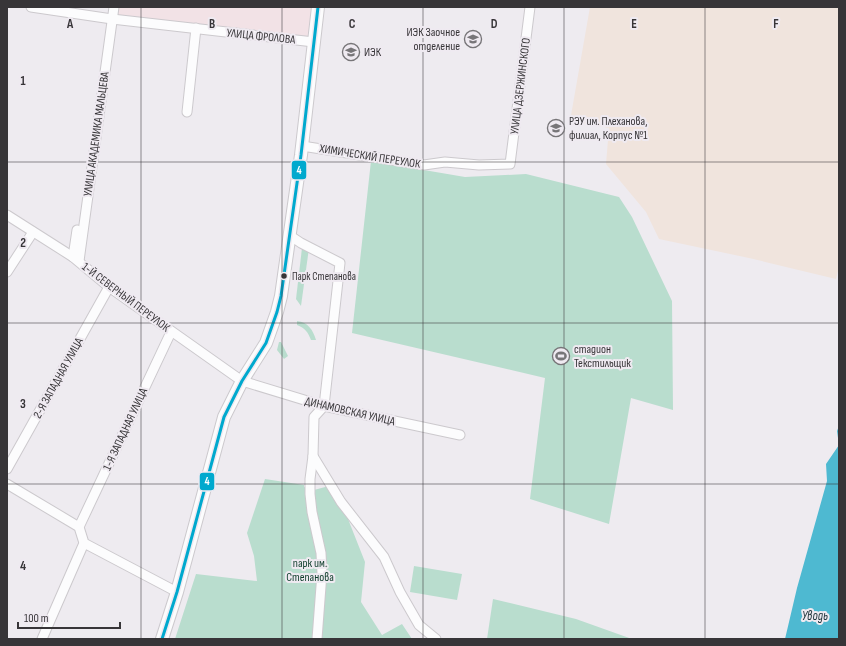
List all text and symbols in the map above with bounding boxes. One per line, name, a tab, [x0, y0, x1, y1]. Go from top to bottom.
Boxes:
text: A	[66, 16, 74, 32]
text: B	[209, 16, 215, 32]
text: C	[349, 16, 356, 32]
text: D	[491, 16, 498, 32]
text: E	[631, 16, 637, 32]
text: F	[773, 16, 779, 32]
street label: УЛИЦА ФРОЛОВА	[226, 25, 297, 48]
place label: ИЭК Заочное отделение	[407, 25, 460, 54]
school or university icon: ИЭК Заочное отделение	[463, 29, 483, 49]
street label: УЛИЦА ДЗЕРЖИНСКОГО	[507, 37, 534, 135]
school or university icon: ИЭК	[341, 42, 361, 62]
place label: ИЭК	[364, 45, 382, 60]
street label: УЛИЦА АКАДЕМИКА МАЛЬЦЕВА	[80, 70, 113, 197]
text: 1	[20, 73, 26, 89]
place label: РЭУ им. Плеханова, филиал, Корпус №1	[569, 114, 648, 143]
school or university icon: РЭУ им. Плеханова, филиал, Корпус №1	[546, 118, 566, 138]
street label: ХИМИЧЕСКИЙ ПЕРЕУЛОК	[317, 141, 422, 172]
line badge: 4	[291, 160, 307, 180]
text: 4	[296, 164, 302, 177]
text: 2	[20, 235, 26, 251]
street label: 1-Й СЕВЕРНЫЙ ПЕРЕУЛОК	[79, 259, 173, 336]
place label: Парк Степанова	[292, 270, 356, 283]
marker: Парк Степанова	[279, 271, 289, 281]
street label: 2-Я ЗАПАДНАЯ УЛИЦА	[30, 334, 87, 421]
place label: стадион Текстильщик	[574, 342, 631, 371]
sports icon: стадион Текстильщик	[551, 346, 571, 366]
street label: 1-Я ЗАПАДНАЯ УЛИЦА	[100, 385, 151, 473]
street label: ДИНАМОВСКАЯ УЛИЦА	[303, 394, 397, 429]
text: 3	[20, 396, 26, 412]
line badge: 4	[199, 472, 215, 491]
text: 4	[204, 475, 210, 488]
park label: парк им. Степанова	[286, 556, 334, 585]
text: 4	[20, 558, 26, 574]
scale bar	[18, 604, 120, 630]
water label: Уводь	[802, 608, 828, 624]
text: 100 m	[24, 611, 49, 626]

